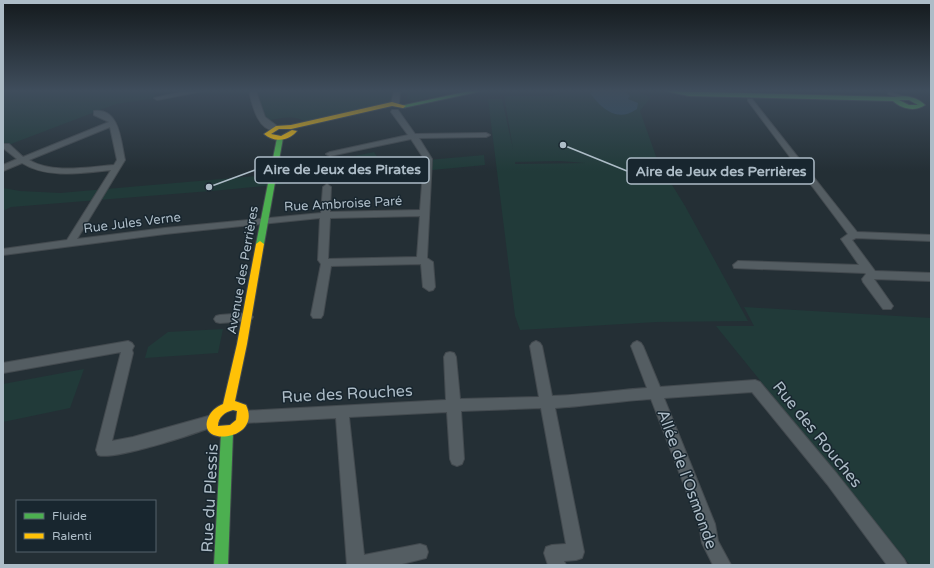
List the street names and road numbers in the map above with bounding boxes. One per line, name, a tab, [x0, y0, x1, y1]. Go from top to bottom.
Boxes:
street label: Rue Ambroise Paré	[284, 193, 403, 215]
street label: Avenue des Perrières	[224, 205, 262, 336]
street label: Rue Jules Verne	[82, 209, 182, 237]
street label: Rue des Rouches	[768, 377, 866, 492]
street label: Rue des Rouches	[281, 381, 413, 407]
street label: Allée de l'Osmonde	[653, 407, 722, 552]
street label: Rue du Plessis	[197, 443, 223, 553]

